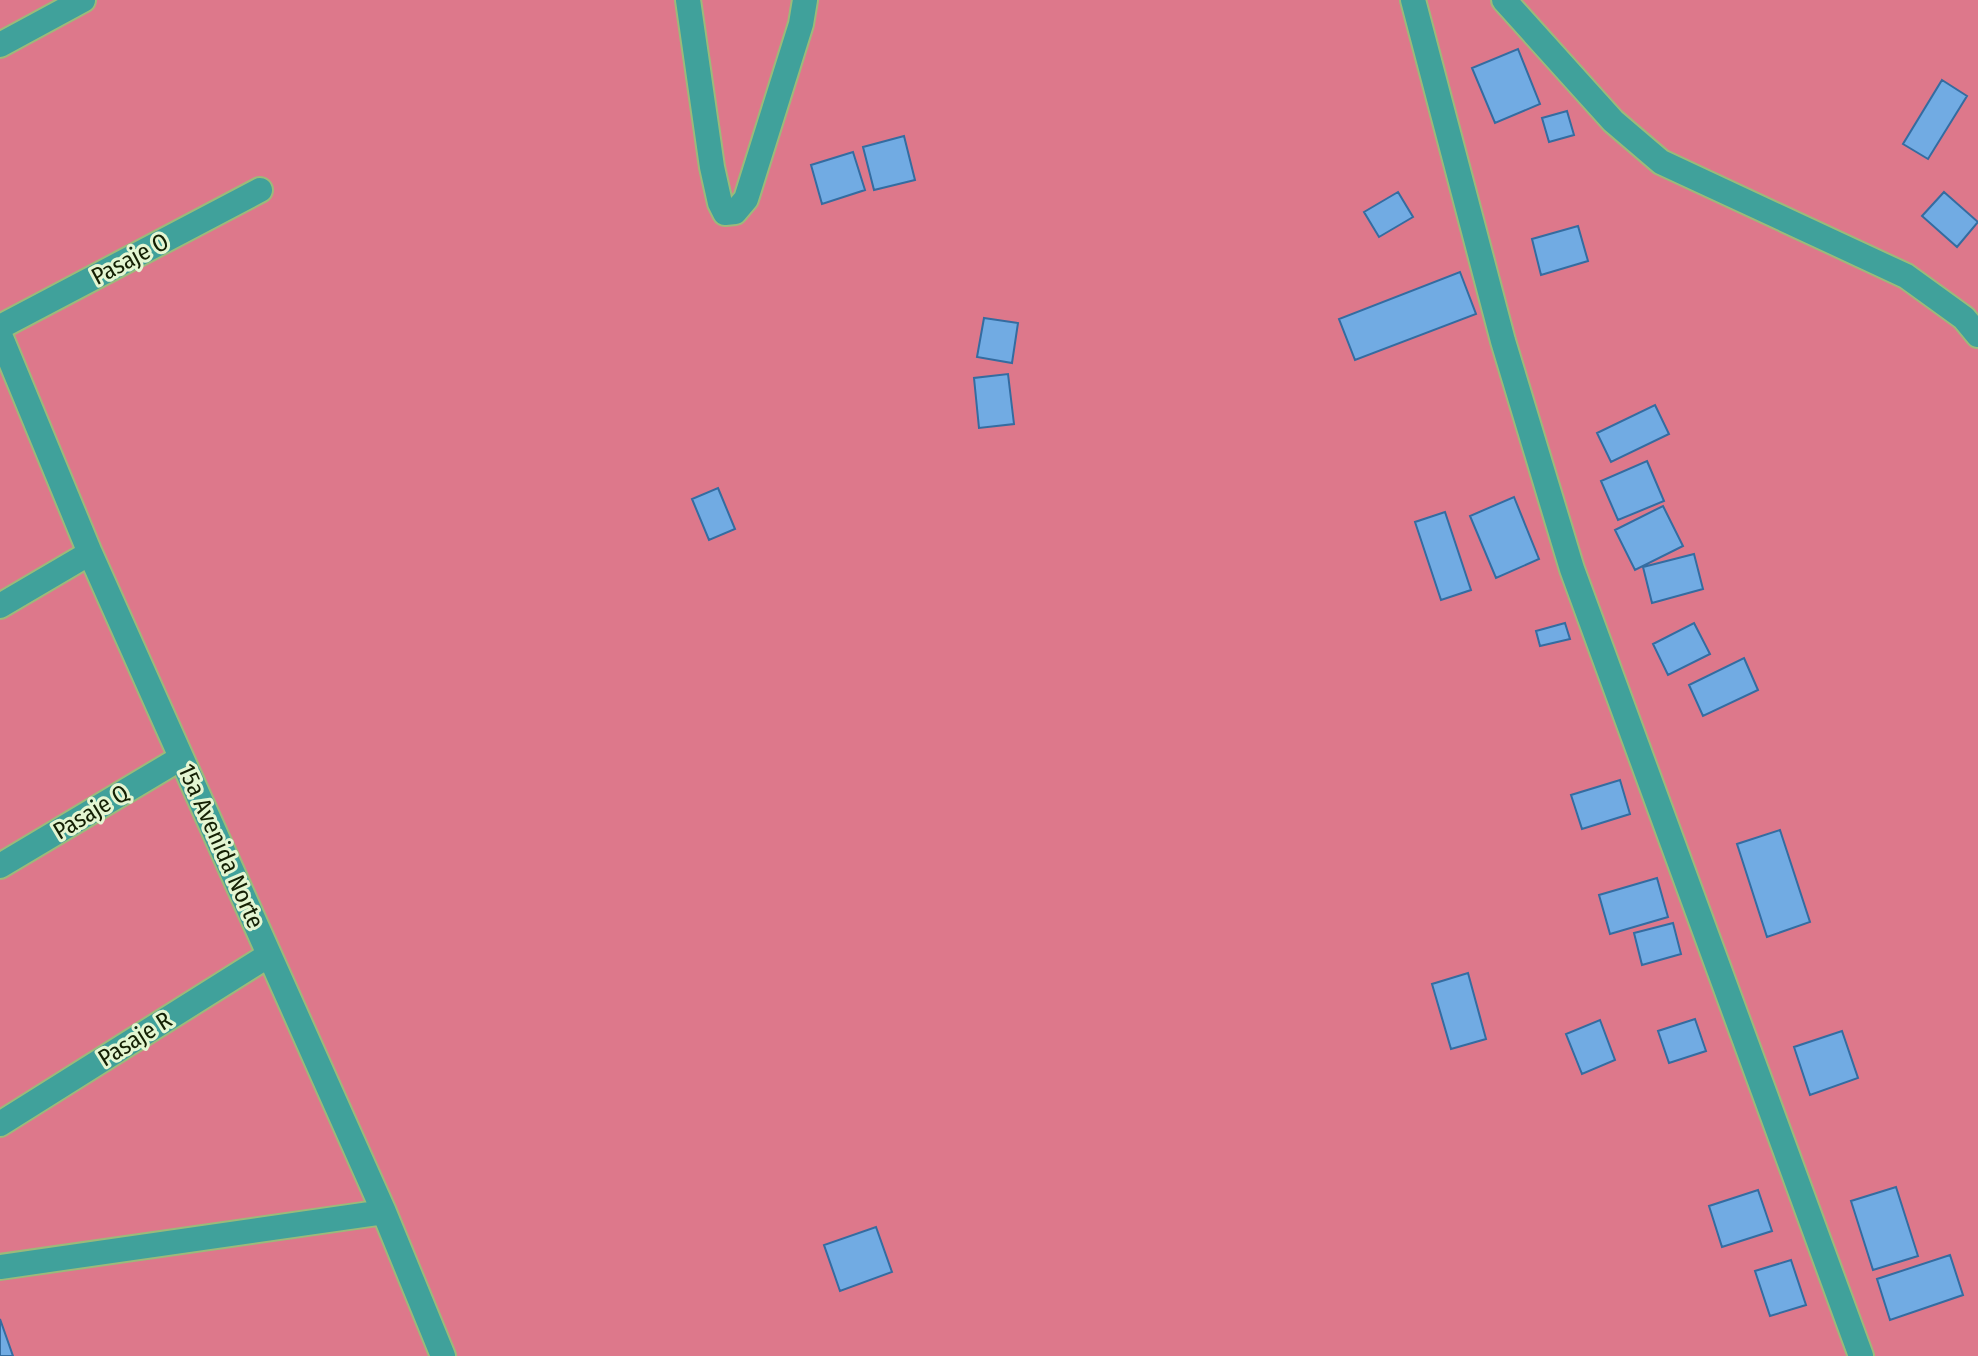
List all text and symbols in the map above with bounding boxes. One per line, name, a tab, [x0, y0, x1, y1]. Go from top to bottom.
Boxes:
street label: Pasaje O	[87, 227, 173, 291]
street label: 15a Avenida Norte	[172, 760, 270, 932]
street label: Pasaje Q	[48, 779, 134, 845]
street label: Pasaje R	[93, 1006, 177, 1072]

